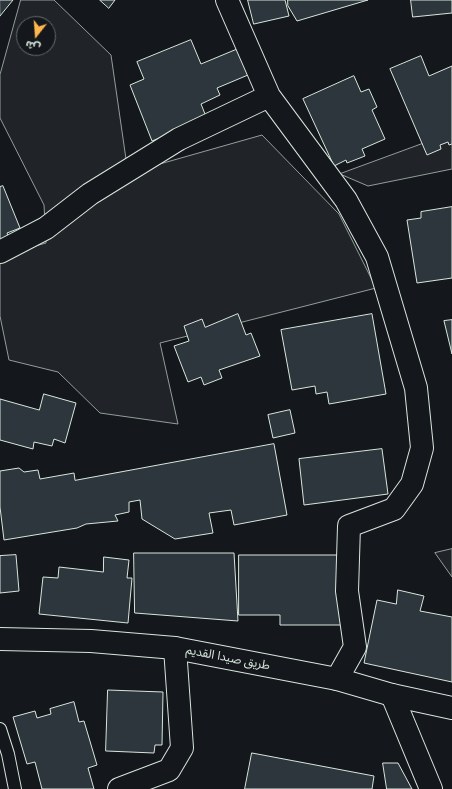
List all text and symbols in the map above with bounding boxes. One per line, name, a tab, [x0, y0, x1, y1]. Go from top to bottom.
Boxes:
north arrow	[16, 16, 56, 56]
text: ش	[23, 38, 42, 56]
street label: طريق صيدا القديم	[185, 643, 271, 673]

